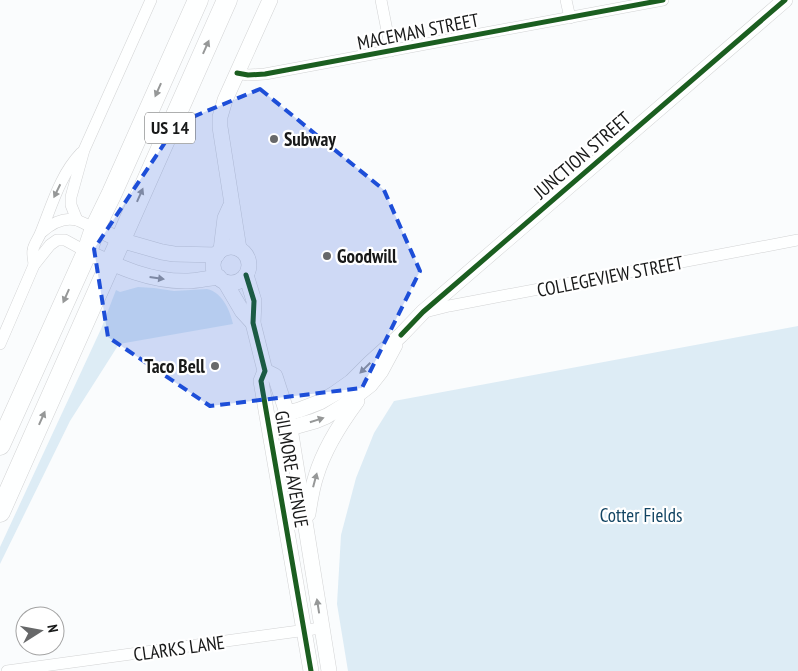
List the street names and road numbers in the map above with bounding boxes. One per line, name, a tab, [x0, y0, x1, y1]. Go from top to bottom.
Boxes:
street label: MACEMAN STREET	[355, 7, 481, 55]
street label: JUNCTION STREET	[528, 106, 636, 204]
road number: US 14	[145, 112, 195, 144]
street label: COLLEGEVIEW STREET	[535, 250, 686, 302]
street label: GILMORE AVENUE	[270, 409, 314, 529]
street label: CLARKS LANE	[132, 630, 226, 666]

